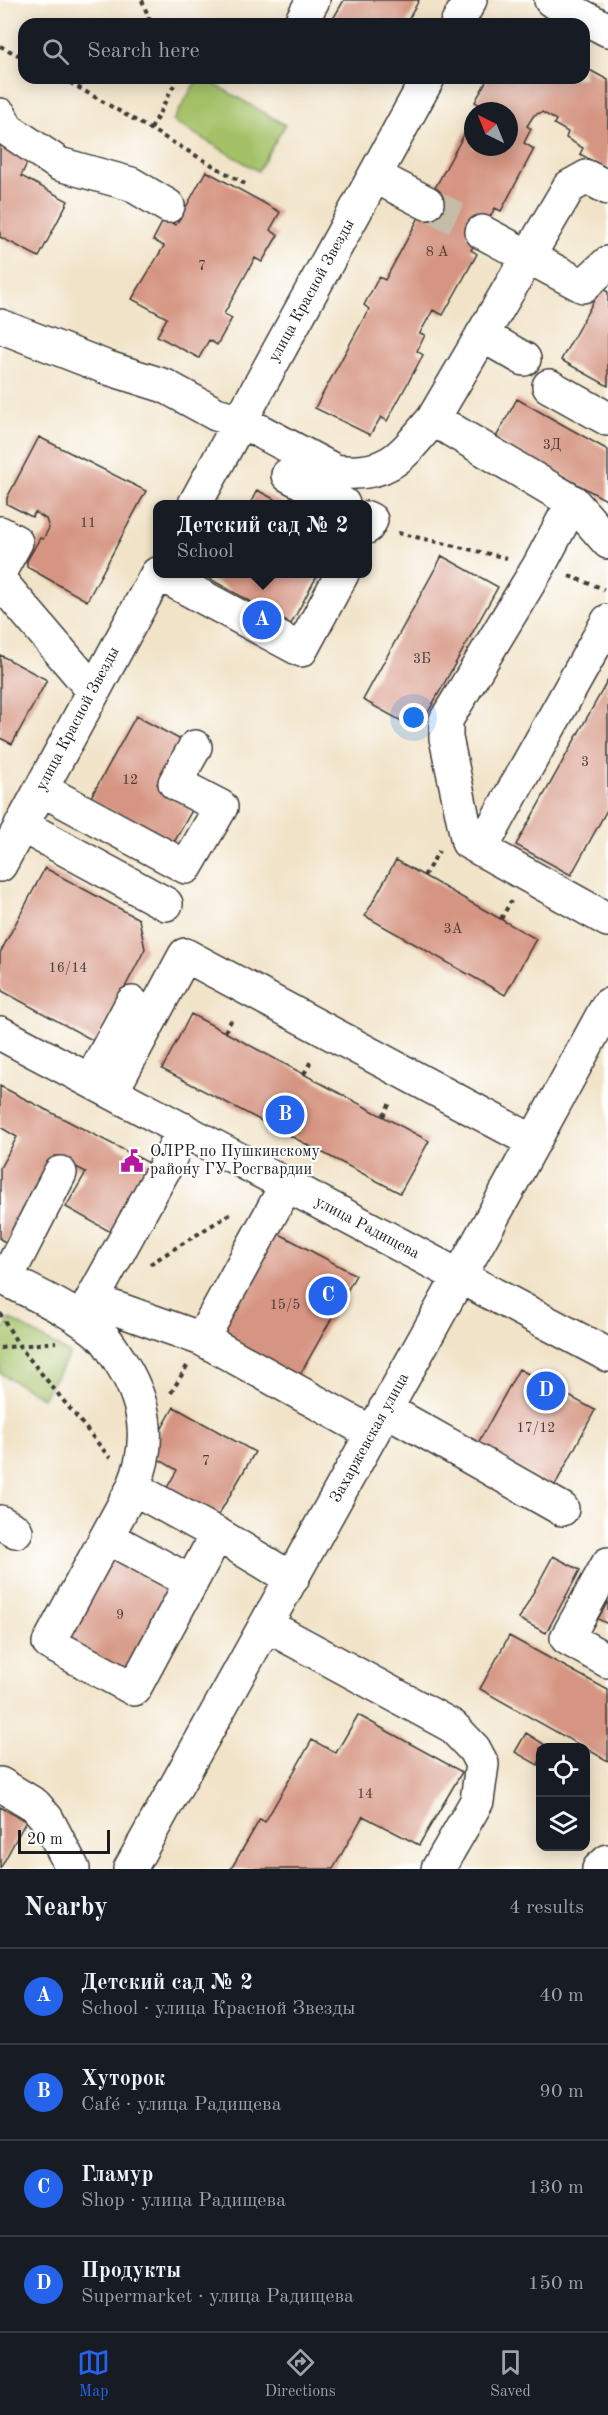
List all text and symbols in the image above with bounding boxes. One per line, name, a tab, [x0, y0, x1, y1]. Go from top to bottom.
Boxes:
search box	[18, 18, 590, 84]
icon: search	[39, 35, 72, 68]
text: Search here	[87, 40, 200, 62]
north arrow	[464, 102, 518, 156]
street label: улица Красной Звезды	[266, 217, 358, 365]
house number: 8 А	[426, 245, 449, 259]
house number: 7	[198, 259, 206, 273]
house number: 3Д	[543, 438, 561, 452]
popup	[153, 500, 372, 578]
text: Детский сад № 2	[177, 515, 348, 537]
house number: 11	[80, 516, 96, 530]
text: School	[177, 542, 234, 562]
pin: A	[242, 598, 282, 642]
street label: улица Красной Звезды	[33, 644, 123, 794]
house number: 3Б	[413, 652, 431, 666]
your location	[399, 703, 428, 732]
house number: 3	[581, 755, 589, 769]
house number: 12	[122, 773, 138, 787]
house number: 3А	[444, 922, 463, 936]
house number: 16/14	[49, 961, 87, 975]
pin: B	[266, 1092, 304, 1138]
place label: ОЛРР по Пушкинскому району ГУ Росгвардии	[150, 1144, 321, 1178]
public building icon: ОЛРР по Пушкинскому району ГУ Росгвардии	[119, 1148, 145, 1174]
street label: улица Радищева	[312, 1194, 422, 1262]
pin: C	[308, 1274, 348, 1318]
house number: 15/5	[270, 1298, 300, 1312]
pin: D	[526, 1368, 566, 1414]
street label: Захаржевская улица	[328, 1370, 412, 1506]
house number: 17/12	[517, 1421, 555, 1435]
house number: 7	[202, 1454, 210, 1468]
house number: 9	[116, 1608, 124, 1622]
map controls	[536, 1743, 590, 1851]
button: locate	[536, 1743, 590, 1797]
house number: 14	[357, 1787, 373, 1801]
button: layers	[536, 1797, 590, 1851]
scale bar	[18, 1827, 110, 1854]
text: 20 m	[27, 1832, 63, 1848]
text: Nearby	[24, 1895, 108, 1921]
text: 4 results	[509, 1898, 584, 1918]
text: Детский сад № 2	[81, 1972, 253, 1994]
text: A	[36, 1986, 51, 2006]
text: 40 m	[539, 1986, 584, 2006]
text: School · улица Красной Звезды	[81, 1999, 356, 2019]
text: Хуторок	[81, 2068, 165, 2090]
text: B	[36, 2082, 51, 2102]
text: 90 m	[539, 2082, 584, 2102]
text: Café · улица Радищева	[81, 2095, 282, 2115]
text: Гламур	[81, 2164, 153, 2186]
text: C	[37, 2178, 50, 2198]
text: 130 m	[528, 2178, 584, 2198]
text: Shop · улица Радищева	[81, 2191, 286, 2211]
text: Продукты	[81, 2260, 181, 2282]
text: D	[36, 2274, 51, 2294]
text: 150 m	[528, 2274, 584, 2294]
text: Supermarket · улица Радищева	[81, 2287, 354, 2307]
tab: Map	[77, 2346, 110, 2402]
tab: Directions	[265, 2346, 336, 2402]
tab: Saved	[490, 2346, 531, 2402]

